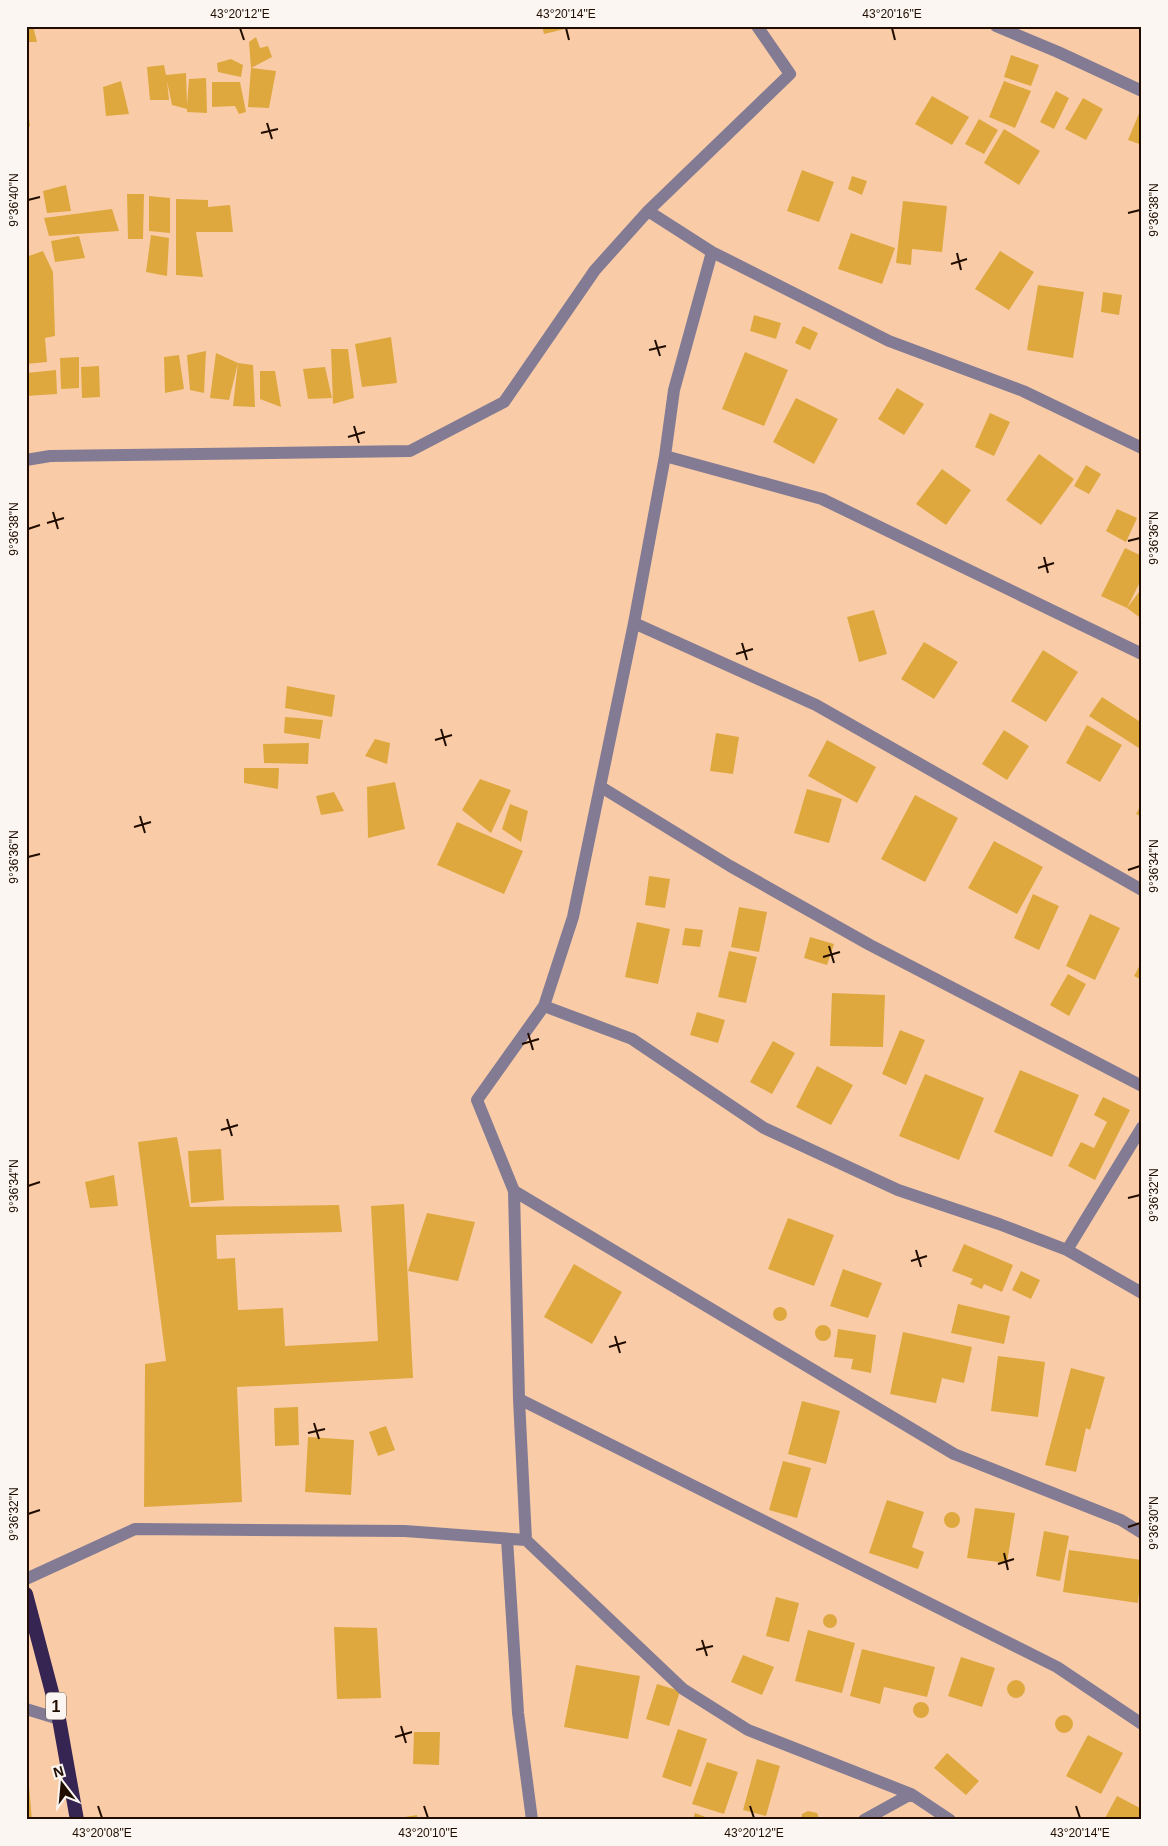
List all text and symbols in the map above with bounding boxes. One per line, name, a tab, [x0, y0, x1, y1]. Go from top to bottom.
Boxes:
text: 43°20'12"E	[210, 7, 270, 21]
text: 43°20'14"E	[536, 7, 596, 21]
text: 43°20'16"E	[862, 7, 922, 21]
text: 9°36'40"N	[7, 173, 21, 227]
text: 9°36'38"N	[1147, 183, 1161, 237]
text: 9°36'38"N	[7, 502, 21, 556]
text: 9°36'36"N	[1147, 511, 1161, 565]
text: 9°36'36"N	[7, 830, 21, 884]
text: 9°36'34"N	[1147, 839, 1161, 893]
text: 9°36'34"N	[7, 1159, 21, 1213]
text: 9°36'32"N	[1147, 1168, 1161, 1222]
text: 9°36'32"N	[7, 1487, 21, 1541]
text: 9°36'30"N	[1147, 1496, 1161, 1550]
road number: 1	[46, 1692, 66, 1720]
north arrow	[38, 1758, 88, 1808]
text: N	[51, 1762, 65, 1781]
text: 43°20'08"E	[72, 1826, 132, 1840]
text: 43°20'10"E	[398, 1826, 458, 1840]
text: 43°20'12"E	[724, 1826, 784, 1840]
text: 43°20'14"E	[1050, 1826, 1110, 1840]

